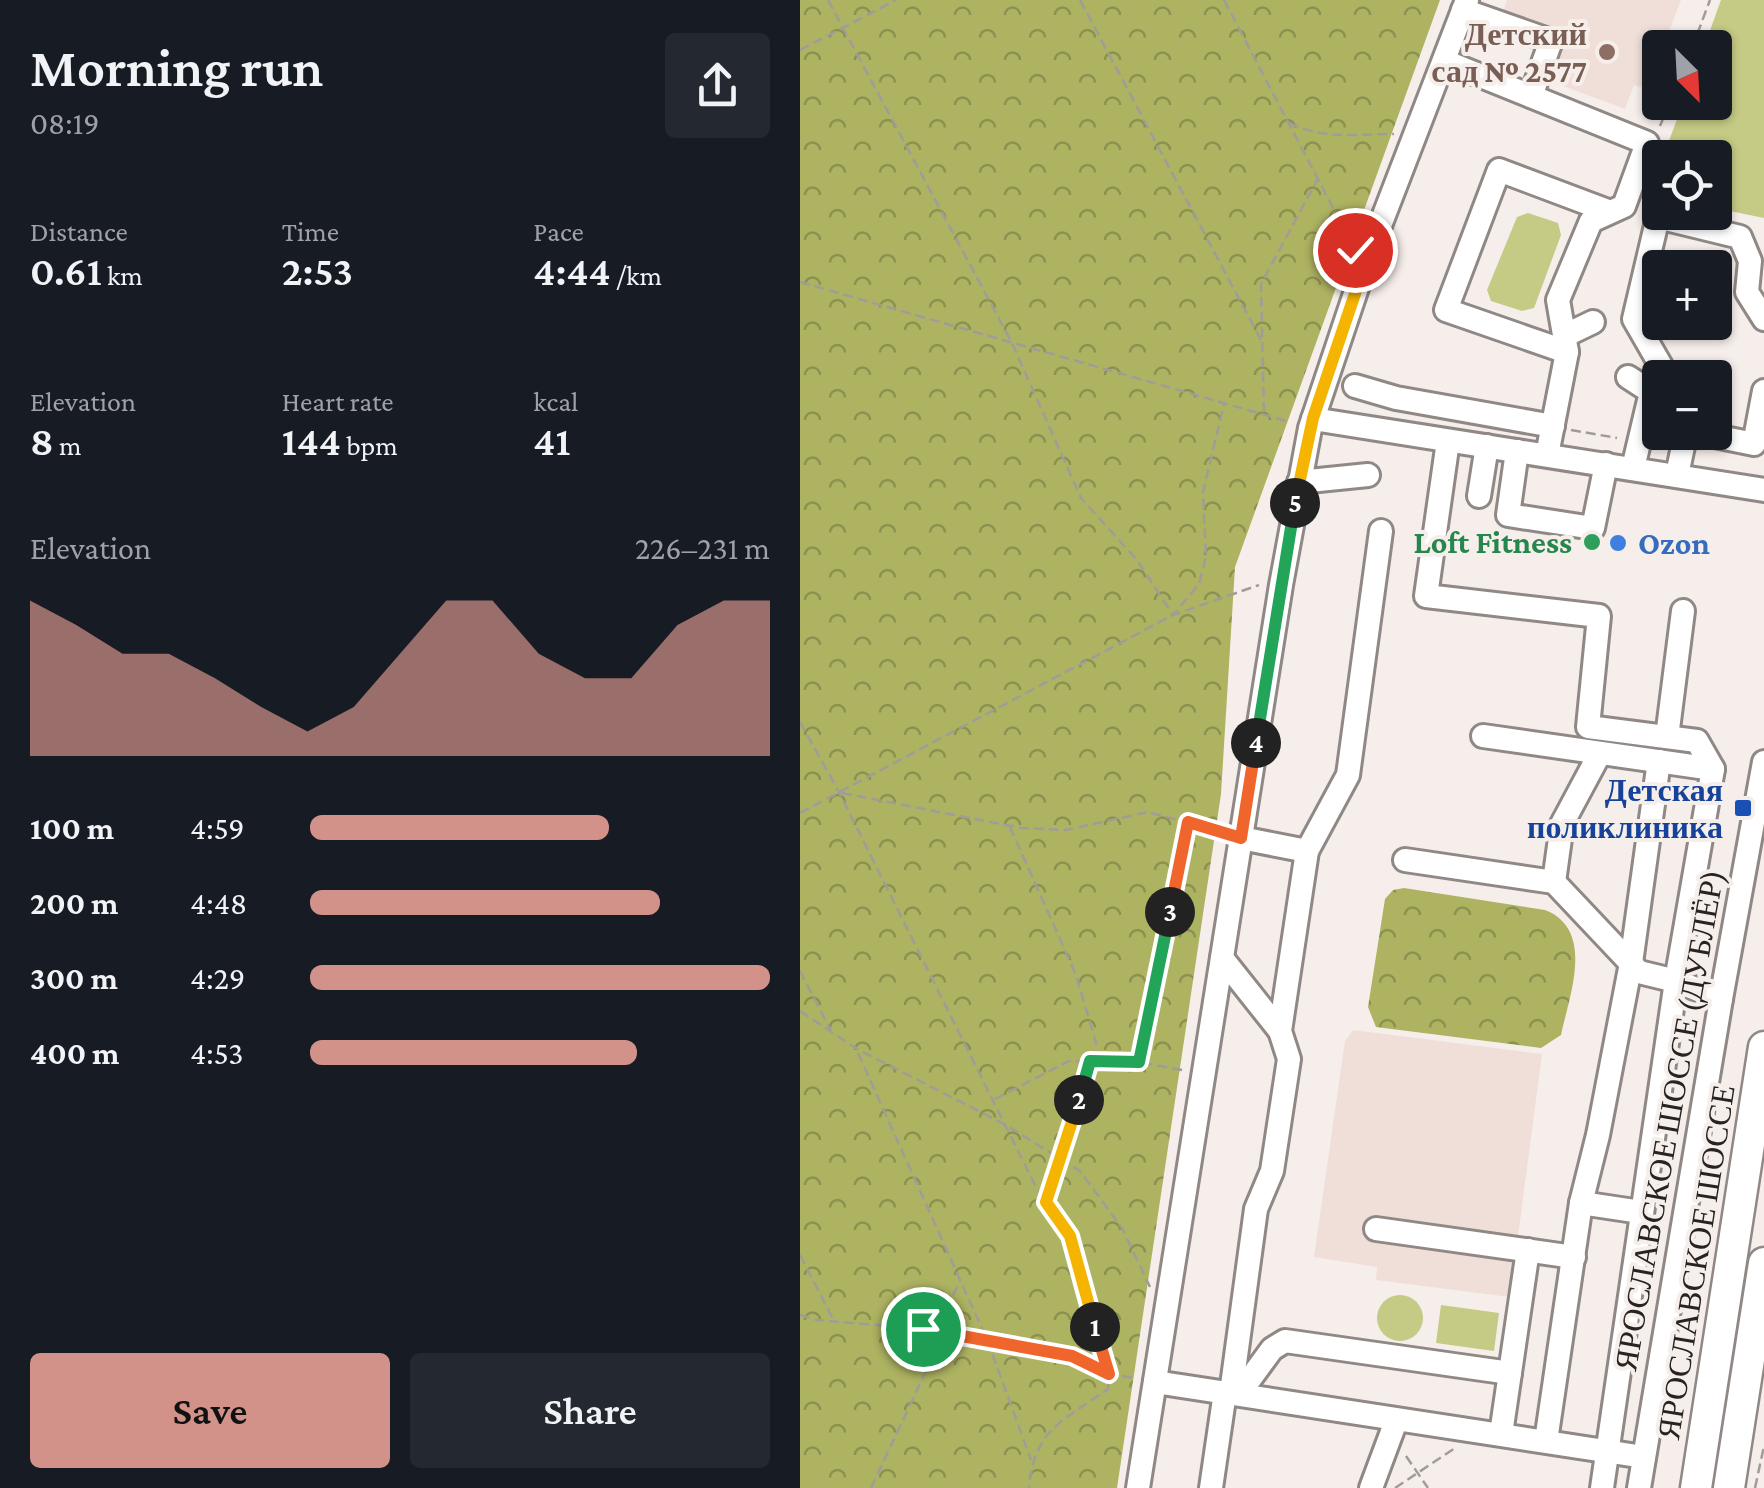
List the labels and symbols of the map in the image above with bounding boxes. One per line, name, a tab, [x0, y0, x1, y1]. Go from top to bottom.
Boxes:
place label: Детский сад № 2577	[1431, 16, 1587, 89]
north arrow	[1642, 30, 1732, 120]
marker: Детский сад № 2577	[1596, 41, 1618, 63]
pin	[1313, 208, 1398, 293]
pin: 5	[1270, 478, 1320, 528]
place label: Loft Fitness	[1414, 524, 1572, 560]
place label: Ozon	[1638, 525, 1710, 561]
marker: Loft Fitness	[1581, 531, 1603, 553]
marker: Ozon	[1607, 532, 1629, 554]
pin: 4	[1231, 718, 1281, 768]
place label: Детская поликлиника	[1527, 772, 1723, 845]
marker: Детская поликлиника	[1732, 797, 1754, 819]
street label: ЯРОСЛАВСКОЕ ШОССЕ (ДУБЛЁР)	[1606, 866, 1732, 1374]
pin: 3	[1145, 887, 1195, 937]
pin: 2	[1054, 1075, 1104, 1125]
street label: ЯРОСЛАВСКОЕ ШОССЕ	[1649, 1082, 1743, 1442]
pin	[881, 1287, 966, 1372]
pin: 1	[1070, 1302, 1120, 1352]

